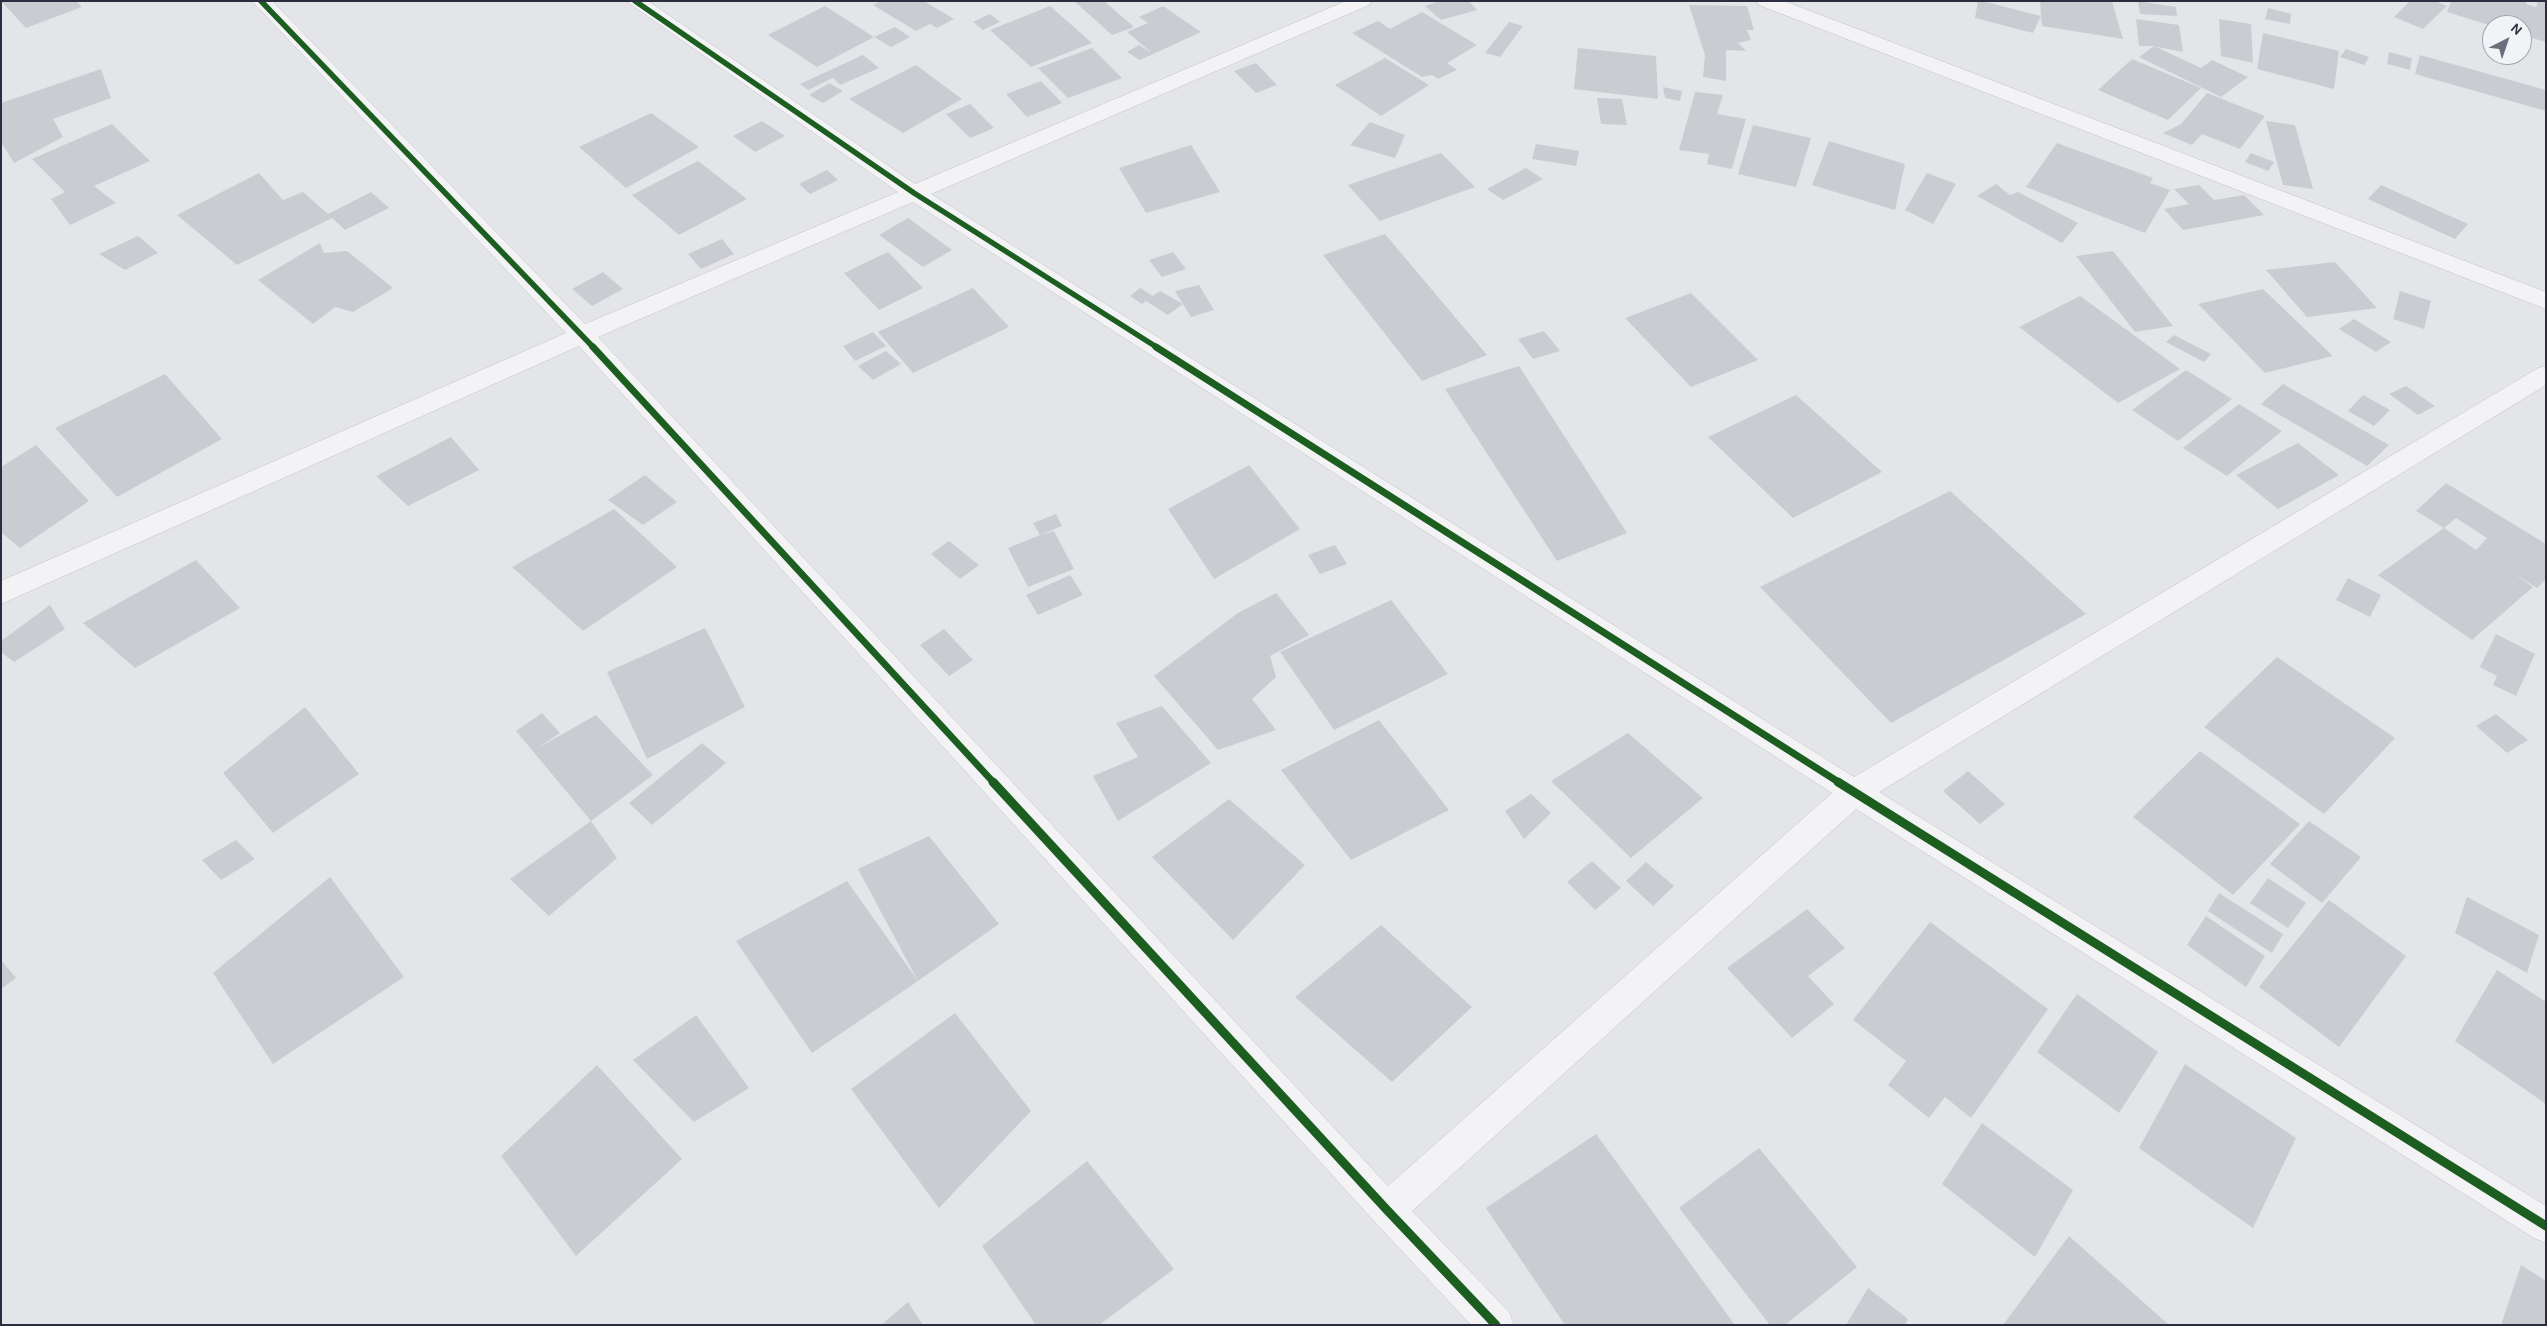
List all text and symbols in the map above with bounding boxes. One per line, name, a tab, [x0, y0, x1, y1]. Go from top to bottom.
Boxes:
north arrow	[2482, 15, 2532, 65]
text: N	[2507, 19, 2526, 39]

